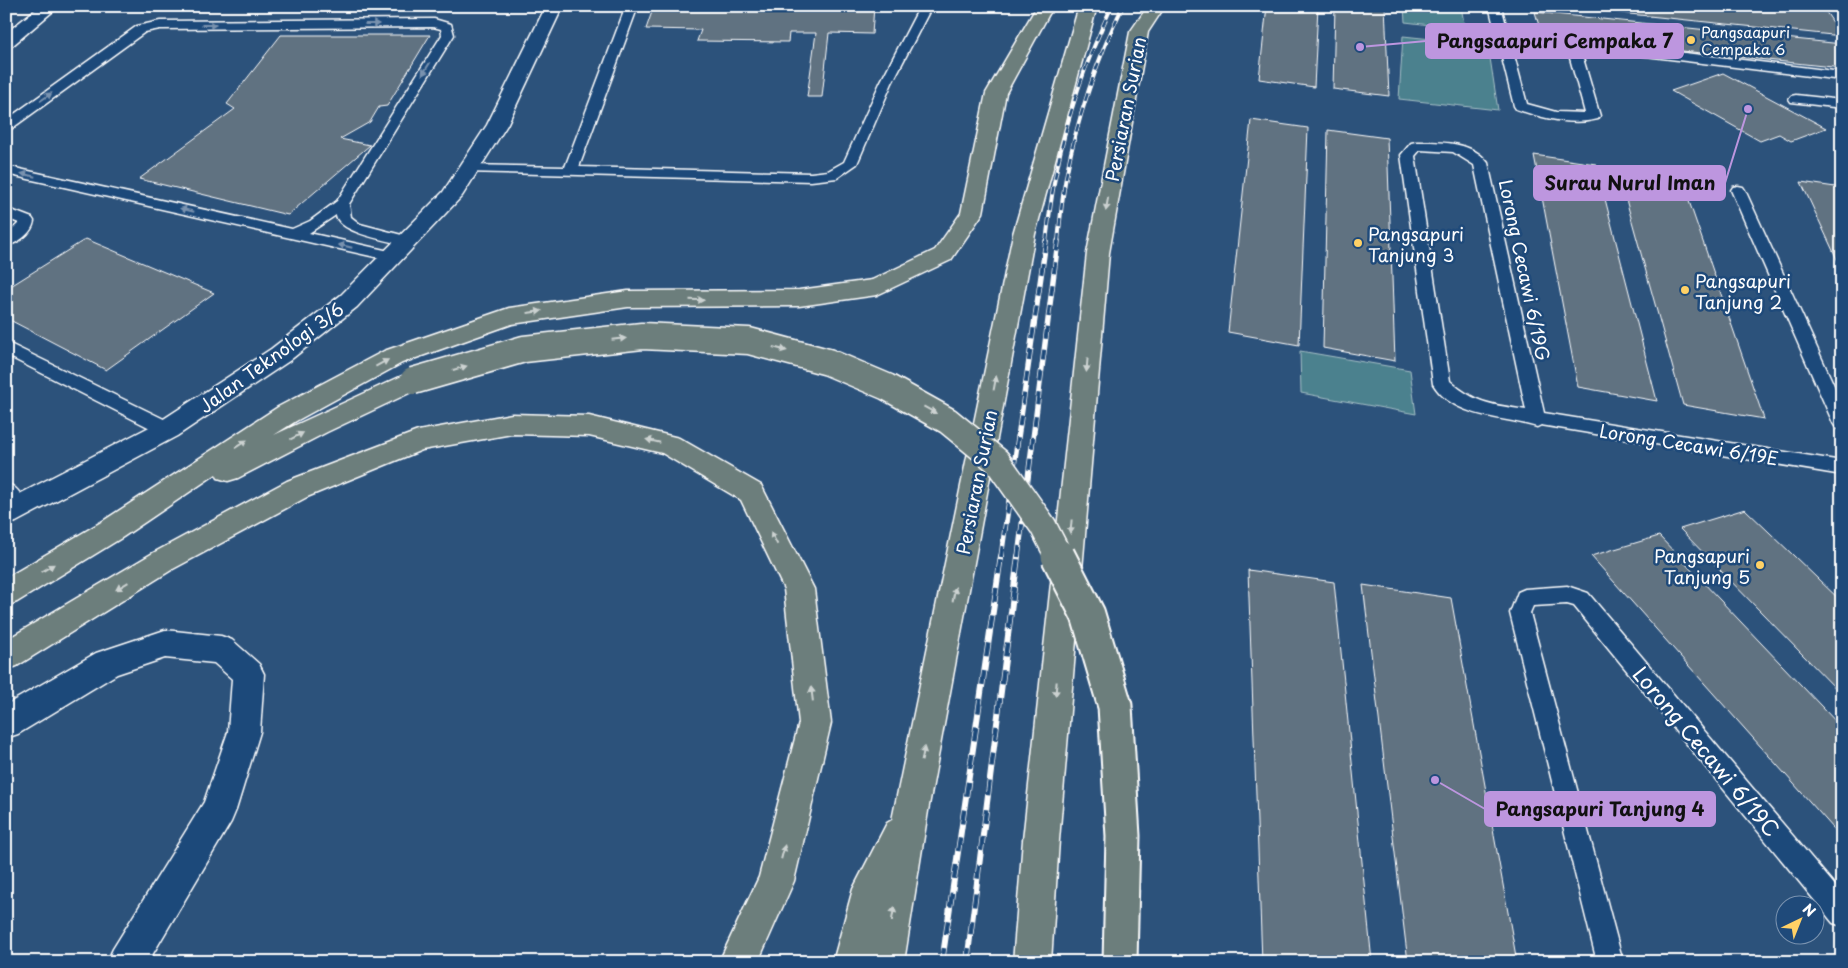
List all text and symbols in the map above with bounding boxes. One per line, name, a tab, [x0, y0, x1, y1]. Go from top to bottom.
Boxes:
one-way arrow	[364, 20, 380, 28]
place label: Pangsaapuri Cempaka 6	[1701, 20, 1790, 60]
one-way arrow	[201, 21, 217, 29]
callout: Pangsaapuri Cempaka 7	[1426, 24, 1683, 58]
text: Pangsaapuri Cempaka 7	[1437, 26, 1673, 54]
street label: Persiaran Surian	[1098, 34, 1152, 184]
marker: Pangsaapuri Cempaka 6	[1685, 34, 1697, 46]
one-way arrow	[421, 63, 431, 76]
one-way arrow	[39, 92, 53, 102]
callout: Surau Nurul Iman	[1534, 166, 1725, 200]
text: Surau Nurul Iman	[1545, 168, 1715, 196]
one-way arrow	[21, 171, 36, 179]
street label: Lorong Cecawi 6/19G	[1493, 177, 1557, 363]
one-way arrow	[1102, 196, 1110, 212]
one-way arrow	[179, 206, 194, 214]
place label: Pangsapuri Tanjung 3	[1368, 220, 1464, 268]
marker: Pangsapuri Tanjung 3	[1352, 237, 1364, 249]
one-way arrow	[338, 242, 353, 250]
place label: Pangsapuri Tanjung 2	[1695, 267, 1791, 315]
marker: Pangsapuri Tanjung 2	[1679, 284, 1691, 296]
street label: Jalan Teknologi 3/6	[193, 295, 349, 419]
one-way arrow	[689, 296, 705, 304]
one-way arrow	[528, 308, 544, 316]
one-way arrow	[611, 335, 627, 343]
one-way arrow	[773, 346, 788, 354]
one-way arrow	[1083, 357, 1091, 373]
one-way arrow	[374, 359, 389, 367]
one-way arrow	[452, 363, 467, 371]
one-way arrow	[991, 376, 999, 391]
one-way arrow	[923, 406, 936, 415]
street label: Persiaran Surian	[949, 407, 1003, 557]
street label: Lorong Cecawi 6/19E	[1597, 416, 1781, 472]
one-way arrow	[290, 432, 304, 440]
one-way arrow	[645, 437, 660, 445]
one-way arrow	[234, 439, 248, 449]
one-way arrow	[1067, 519, 1075, 535]
one-way arrow	[770, 531, 778, 545]
place label: Pangsapuri Tanjung 5	[1654, 542, 1750, 590]
marker: Pangsapuri Tanjung 5	[1754, 559, 1766, 571]
one-way arrow	[42, 563, 55, 572]
one-way arrow	[115, 581, 128, 590]
one-way arrow	[950, 586, 958, 602]
street label: Lorong Cecawi 6/19C	[1626, 659, 1788, 843]
one-way arrow	[1052, 681, 1060, 697]
one-way arrow	[808, 686, 816, 702]
one-way arrow	[919, 745, 927, 761]
callout: Pangsapuri Tanjung 4	[1485, 792, 1715, 826]
text: Pangsapuri Tanjung 4	[1495, 794, 1705, 822]
one-way arrow	[779, 845, 787, 860]
north arrow	[1776, 896, 1826, 946]
text: N	[1798, 899, 1820, 922]
one-way arrow	[890, 905, 898, 921]

